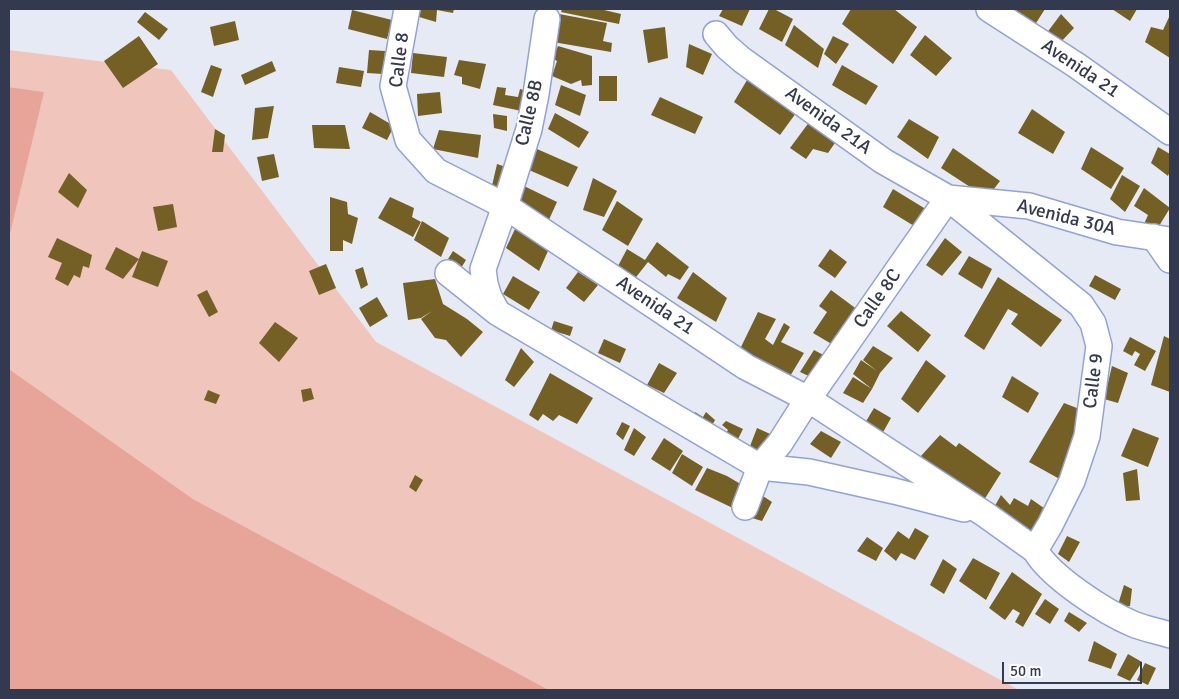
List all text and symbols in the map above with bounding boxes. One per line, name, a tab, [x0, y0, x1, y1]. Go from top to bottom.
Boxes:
street label: Calle 8	[385, 31, 415, 89]
street label: Avenida 21	[1037, 35, 1123, 103]
street label: Calle 8B	[511, 78, 549, 148]
street label: Avenida 21A	[781, 82, 875, 160]
street label: Avenida 30A	[1014, 195, 1118, 241]
street label: Calle 8C	[849, 265, 907, 333]
street label: Avenida 21	[612, 272, 698, 340]
street label: Calle 9	[1079, 352, 1109, 410]
scale bar	[1004, 652, 1144, 684]
text: 50 m	[1010, 662, 1041, 680]

